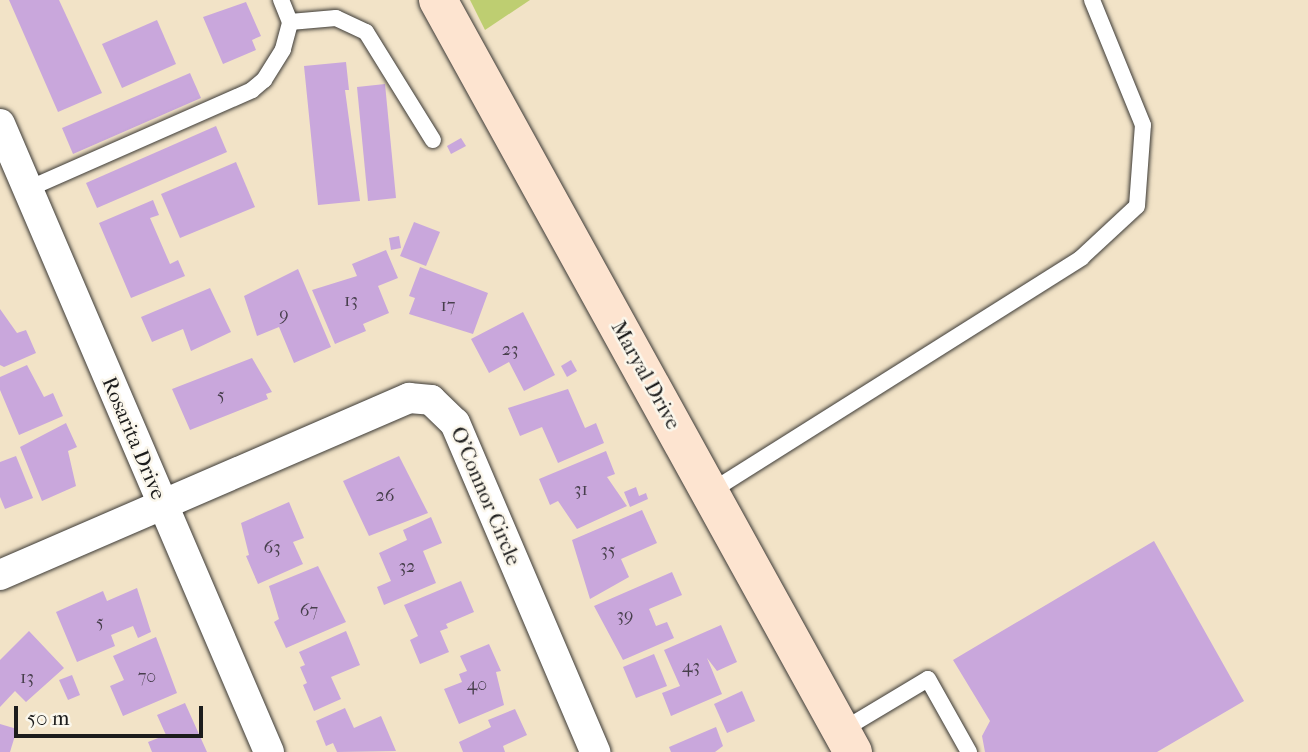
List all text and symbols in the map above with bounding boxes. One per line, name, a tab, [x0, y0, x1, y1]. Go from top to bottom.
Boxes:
house number: 13	[344, 290, 358, 312]
house number: 17	[440, 295, 456, 317]
house number: 9	[279, 304, 289, 326]
street label: Maryal Drive	[606, 316, 686, 434]
house number: 23	[502, 339, 518, 361]
street label: Rosarita Drive	[97, 373, 171, 503]
house number: 5	[217, 385, 225, 407]
street label: O'Connor Circle	[445, 423, 527, 569]
house number: 31	[574, 479, 588, 501]
house number: 26	[375, 485, 395, 507]
house number: 63	[263, 537, 281, 559]
house number: 35	[600, 540, 616, 562]
house number: 32	[399, 556, 415, 578]
house number: 67	[300, 600, 318, 622]
house number: 39	[617, 605, 633, 627]
house number: 5	[96, 612, 104, 634]
house number: 43	[682, 656, 700, 678]
house number: 70	[138, 666, 156, 688]
house number: 13	[20, 667, 34, 689]
house number: 40	[467, 674, 487, 696]
scale bar	[18, 692, 206, 736]
text: 50 m	[27, 706, 70, 730]

